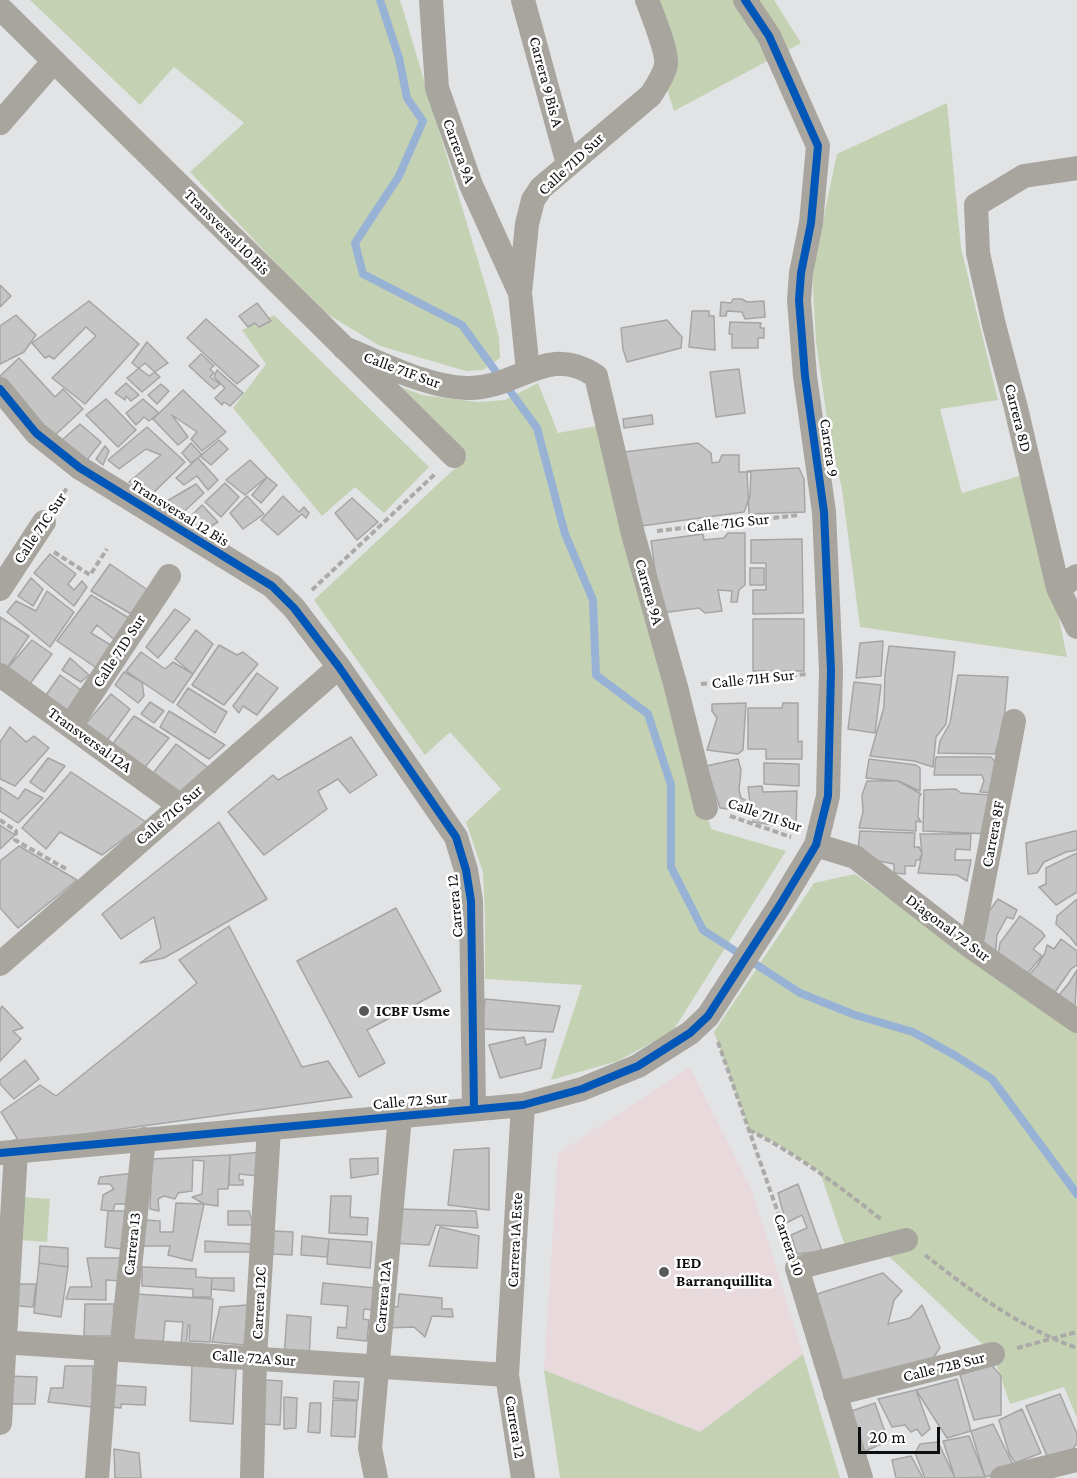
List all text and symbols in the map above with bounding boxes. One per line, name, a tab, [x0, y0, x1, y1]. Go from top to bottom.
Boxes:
street label: Carrera 9 Bis A	[525, 35, 567, 129]
street label: Carrera 9A	[438, 116, 480, 186]
street label: Calle 71D Sur	[534, 129, 608, 199]
street label: Transversal 10 Bis	[180, 185, 274, 279]
street label: Calle 71F Sur	[361, 347, 443, 393]
street label: Carrera 8D	[1000, 382, 1036, 454]
street label: Carrera 9	[815, 418, 843, 478]
street label: Transversal 12 Bis	[127, 475, 233, 551]
street label: Calle 71C Sur	[9, 489, 71, 567]
street label: Calle 71G Sur	[686, 509, 770, 537]
street label: Carrera 9A	[630, 557, 668, 627]
street label: Calle 71D Sur	[88, 611, 150, 691]
street label: Calle 71H Sur	[711, 665, 795, 693]
street label: Transversal 12A	[44, 703, 136, 777]
street label: Calle 71G Sur	[132, 781, 206, 849]
street label: Calle 71I Sur	[725, 793, 805, 837]
street label: Carrera 8F	[977, 799, 1009, 869]
street label: Carrera 12	[443, 874, 467, 938]
street label: Diagonal 72 Sur	[902, 890, 994, 966]
place label: ICBF Usme	[376, 1001, 450, 1021]
marker: ICBF Usme	[357, 1004, 371, 1018]
street label: Calle 72 Sur	[372, 1088, 448, 1114]
street label: Carrera 1A Este	[503, 1192, 527, 1288]
street label: Carrera 13	[119, 1211, 145, 1277]
street label: Carrera 10	[769, 1211, 809, 1279]
place label: IED Barranquillita	[676, 1253, 772, 1291]
street label: Carrera 12A	[370, 1260, 396, 1334]
marker: IED Barranquillita	[657, 1265, 671, 1279]
street label: Carrera 12C	[248, 1266, 270, 1340]
street label: Calle 72A Sur	[211, 1345, 297, 1371]
street label: Calle 72B Sur	[901, 1348, 987, 1386]
street label: Carrera 12	[501, 1394, 529, 1460]
scale bar	[861, 1415, 944, 1453]
text: 20 m	[869, 1427, 906, 1447]

